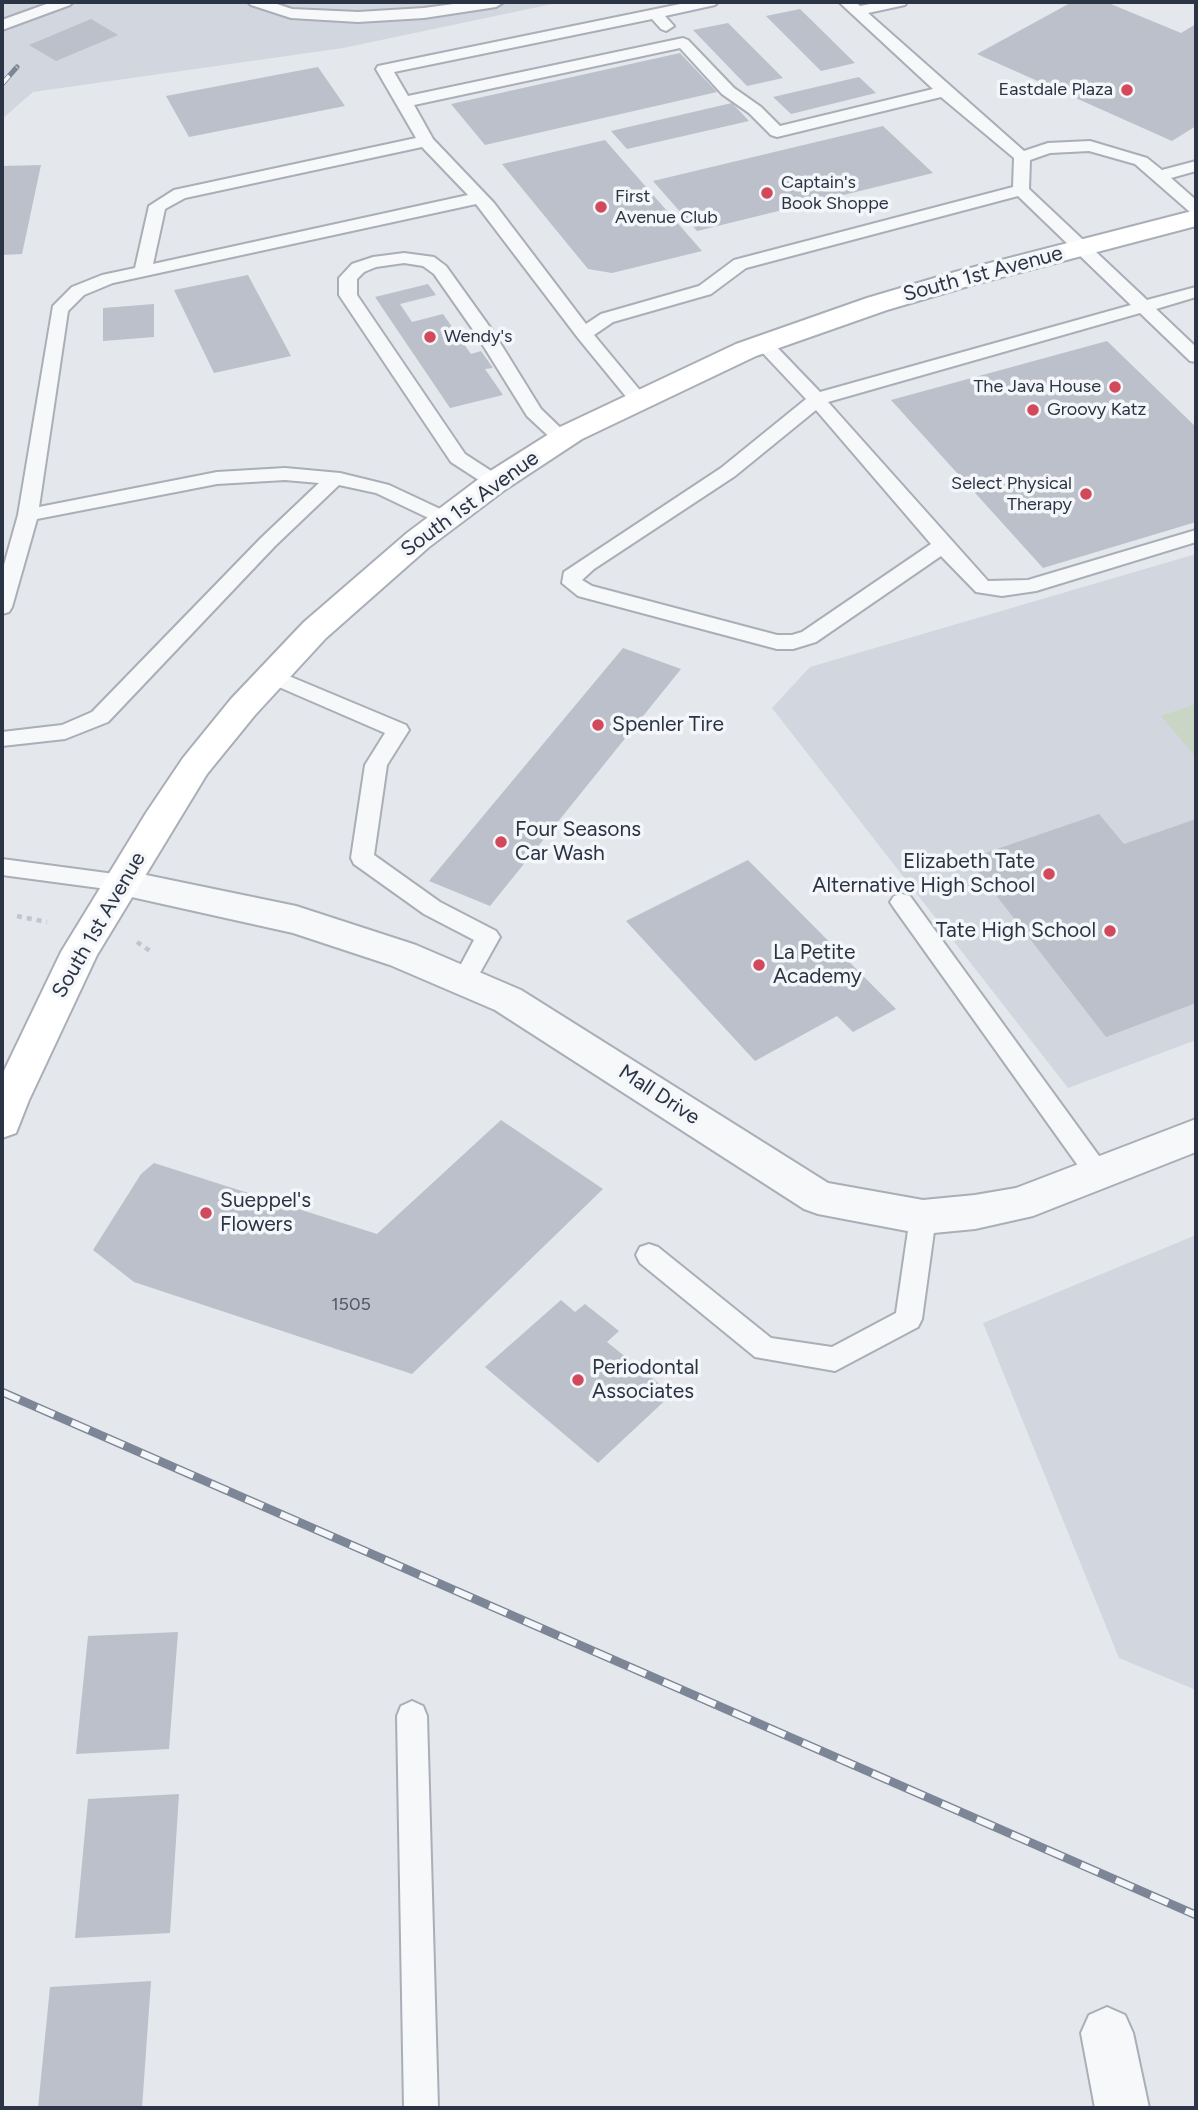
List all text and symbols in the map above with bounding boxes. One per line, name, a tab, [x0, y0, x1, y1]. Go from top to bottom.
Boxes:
place label: Eastdale Plaza	[998, 79, 1113, 101]
marker: Eastdale Plaza	[1119, 82, 1135, 98]
place label: Captain's Book Shoppe	[781, 172, 889, 214]
marker: Captain's Book Shoppe	[759, 185, 775, 201]
place label: First Avenue Club	[615, 186, 718, 228]
marker: First Avenue Club	[593, 199, 609, 215]
street label: South 1st Avenue	[900, 241, 1066, 307]
place label: Wendy's	[444, 326, 512, 348]
marker: Wendy's	[422, 329, 438, 345]
place label: The Java House	[973, 376, 1101, 398]
marker: The Java House	[1107, 379, 1123, 395]
place label: Groovy Katz	[1047, 399, 1146, 421]
marker: Groovy Katz	[1025, 402, 1041, 418]
street label: South 1st Avenue	[396, 446, 544, 562]
place label: Select Physical Therapy	[951, 473, 1072, 516]
marker: Select Physical Therapy	[1078, 486, 1094, 502]
place label: Spenler Tire	[612, 712, 724, 738]
marker: Spenler Tire	[590, 717, 606, 733]
place label: Four Seasons Car Wash	[515, 817, 641, 867]
marker: Four Seasons Car Wash	[493, 834, 509, 850]
street label: South 1st Avenue	[47, 848, 151, 1002]
place label: Elizabeth Tate Alternative High School	[812, 849, 1035, 899]
marker: Elizabeth Tate Alternative High School	[1041, 866, 1057, 882]
place label: Tate High School	[936, 918, 1096, 944]
marker: Tate High School	[1102, 923, 1118, 939]
place label: La Petite Academy	[773, 940, 862, 990]
marker: La Petite Academy	[751, 957, 767, 973]
street label: Mall Drive	[614, 1060, 704, 1130]
place label: Sueppel's Flowers	[220, 1188, 311, 1238]
marker: Sueppel's Flowers	[198, 1205, 214, 1221]
house number: 1505	[331, 1294, 371, 1316]
place label: Periodontal Associates	[592, 1355, 699, 1405]
marker: Periodontal Associates	[570, 1372, 586, 1388]

